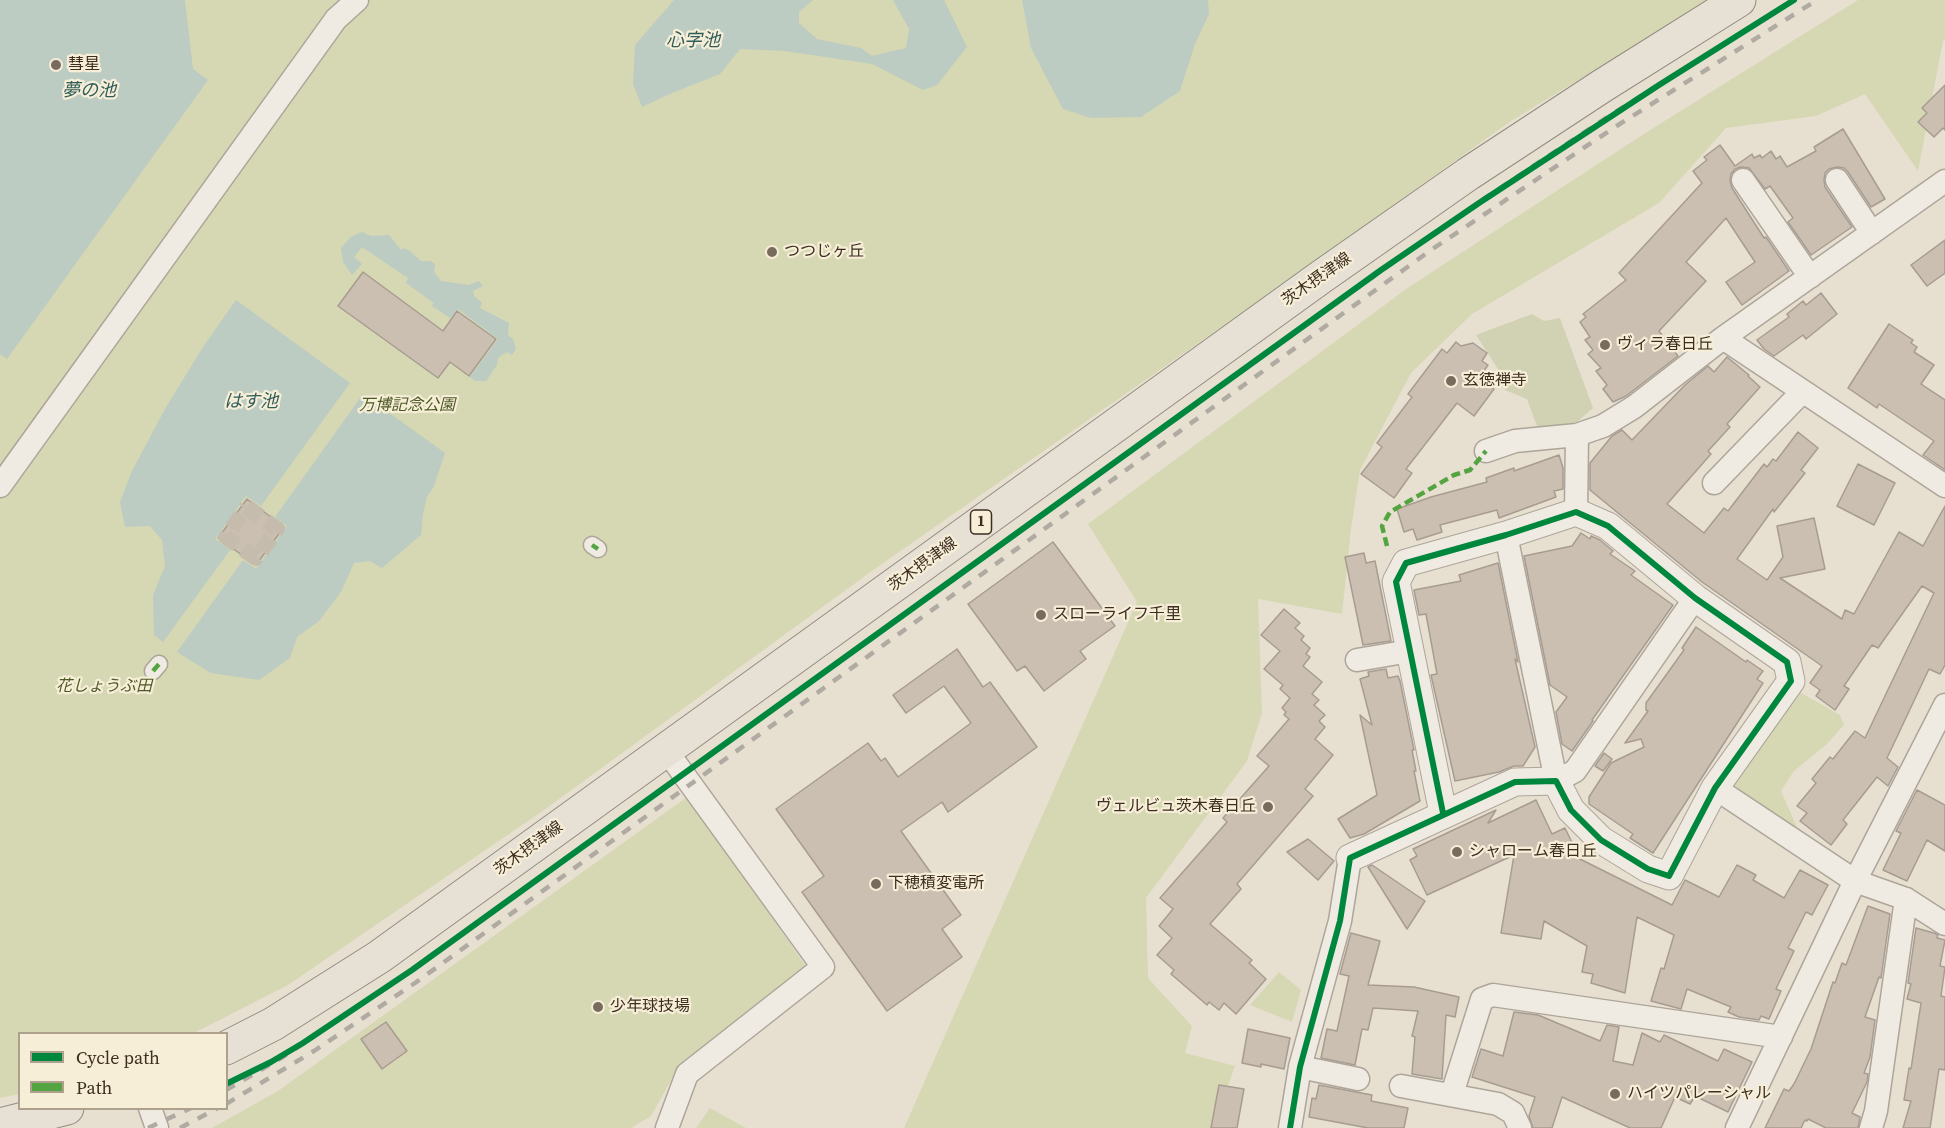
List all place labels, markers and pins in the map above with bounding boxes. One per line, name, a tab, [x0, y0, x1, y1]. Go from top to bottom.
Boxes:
place label: 彗星	[68, 55, 100, 75]
marker: 彗星	[49, 58, 63, 72]
place label: つつじヶ丘	[784, 242, 864, 262]
marker: つつじヶ丘	[765, 245, 779, 259]
place label: ヴィラ春日丘	[1617, 335, 1713, 355]
marker: ヴィラ春日丘	[1598, 338, 1612, 352]
place label: 玄徳禅寺	[1463, 371, 1527, 391]
marker: 玄徳禅寺	[1444, 374, 1458, 388]
place label: スローライフ千里	[1053, 605, 1181, 625]
marker: スローライフ千里	[1034, 608, 1048, 622]
place label: ヴェルビュ茨木春日丘	[1096, 797, 1256, 817]
marker: ヴェルビュ茨木春日丘	[1261, 800, 1275, 814]
place label: シャローム春日丘	[1469, 842, 1597, 862]
marker: シャローム春日丘	[1450, 845, 1464, 859]
place label: 下穂積変電所	[888, 874, 984, 894]
marker: 下穂積変電所	[869, 877, 883, 891]
place label: 少年球技場	[610, 997, 690, 1017]
marker: 少年球技場	[591, 1000, 605, 1014]
place label: ハイツパレーシャル	[1627, 1084, 1771, 1104]
marker: ハイツパレーシャル	[1608, 1087, 1622, 1101]

